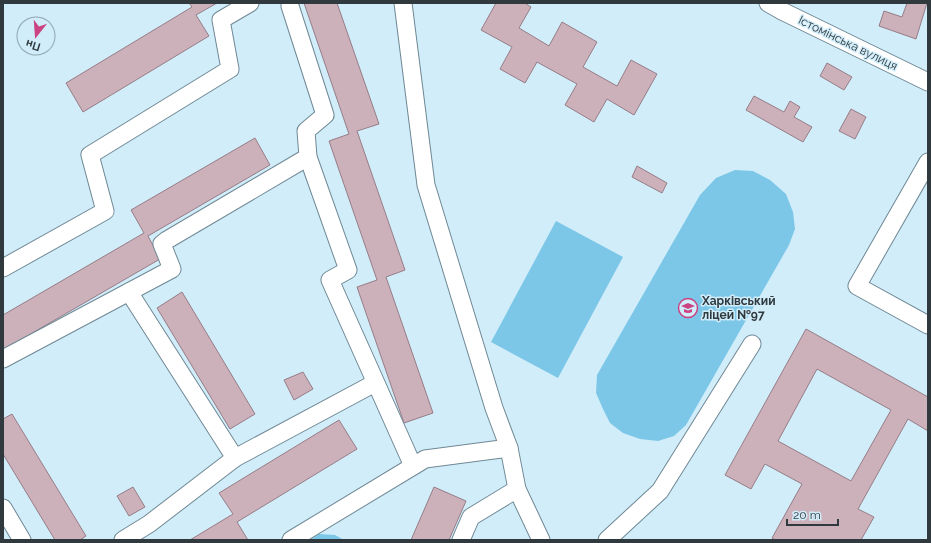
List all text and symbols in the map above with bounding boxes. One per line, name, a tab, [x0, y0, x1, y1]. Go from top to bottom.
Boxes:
street label: Істомінська вулиця	[796, 13, 900, 73]
north arrow	[16, 16, 56, 56]
text: Пн	[24, 37, 42, 53]
place label: Харківський ліцей №97	[701, 294, 776, 322]
school or university icon: Харківський ліцей №97	[677, 297, 699, 319]
scale bar	[787, 501, 838, 527]
text: 20 m	[793, 508, 821, 522]

